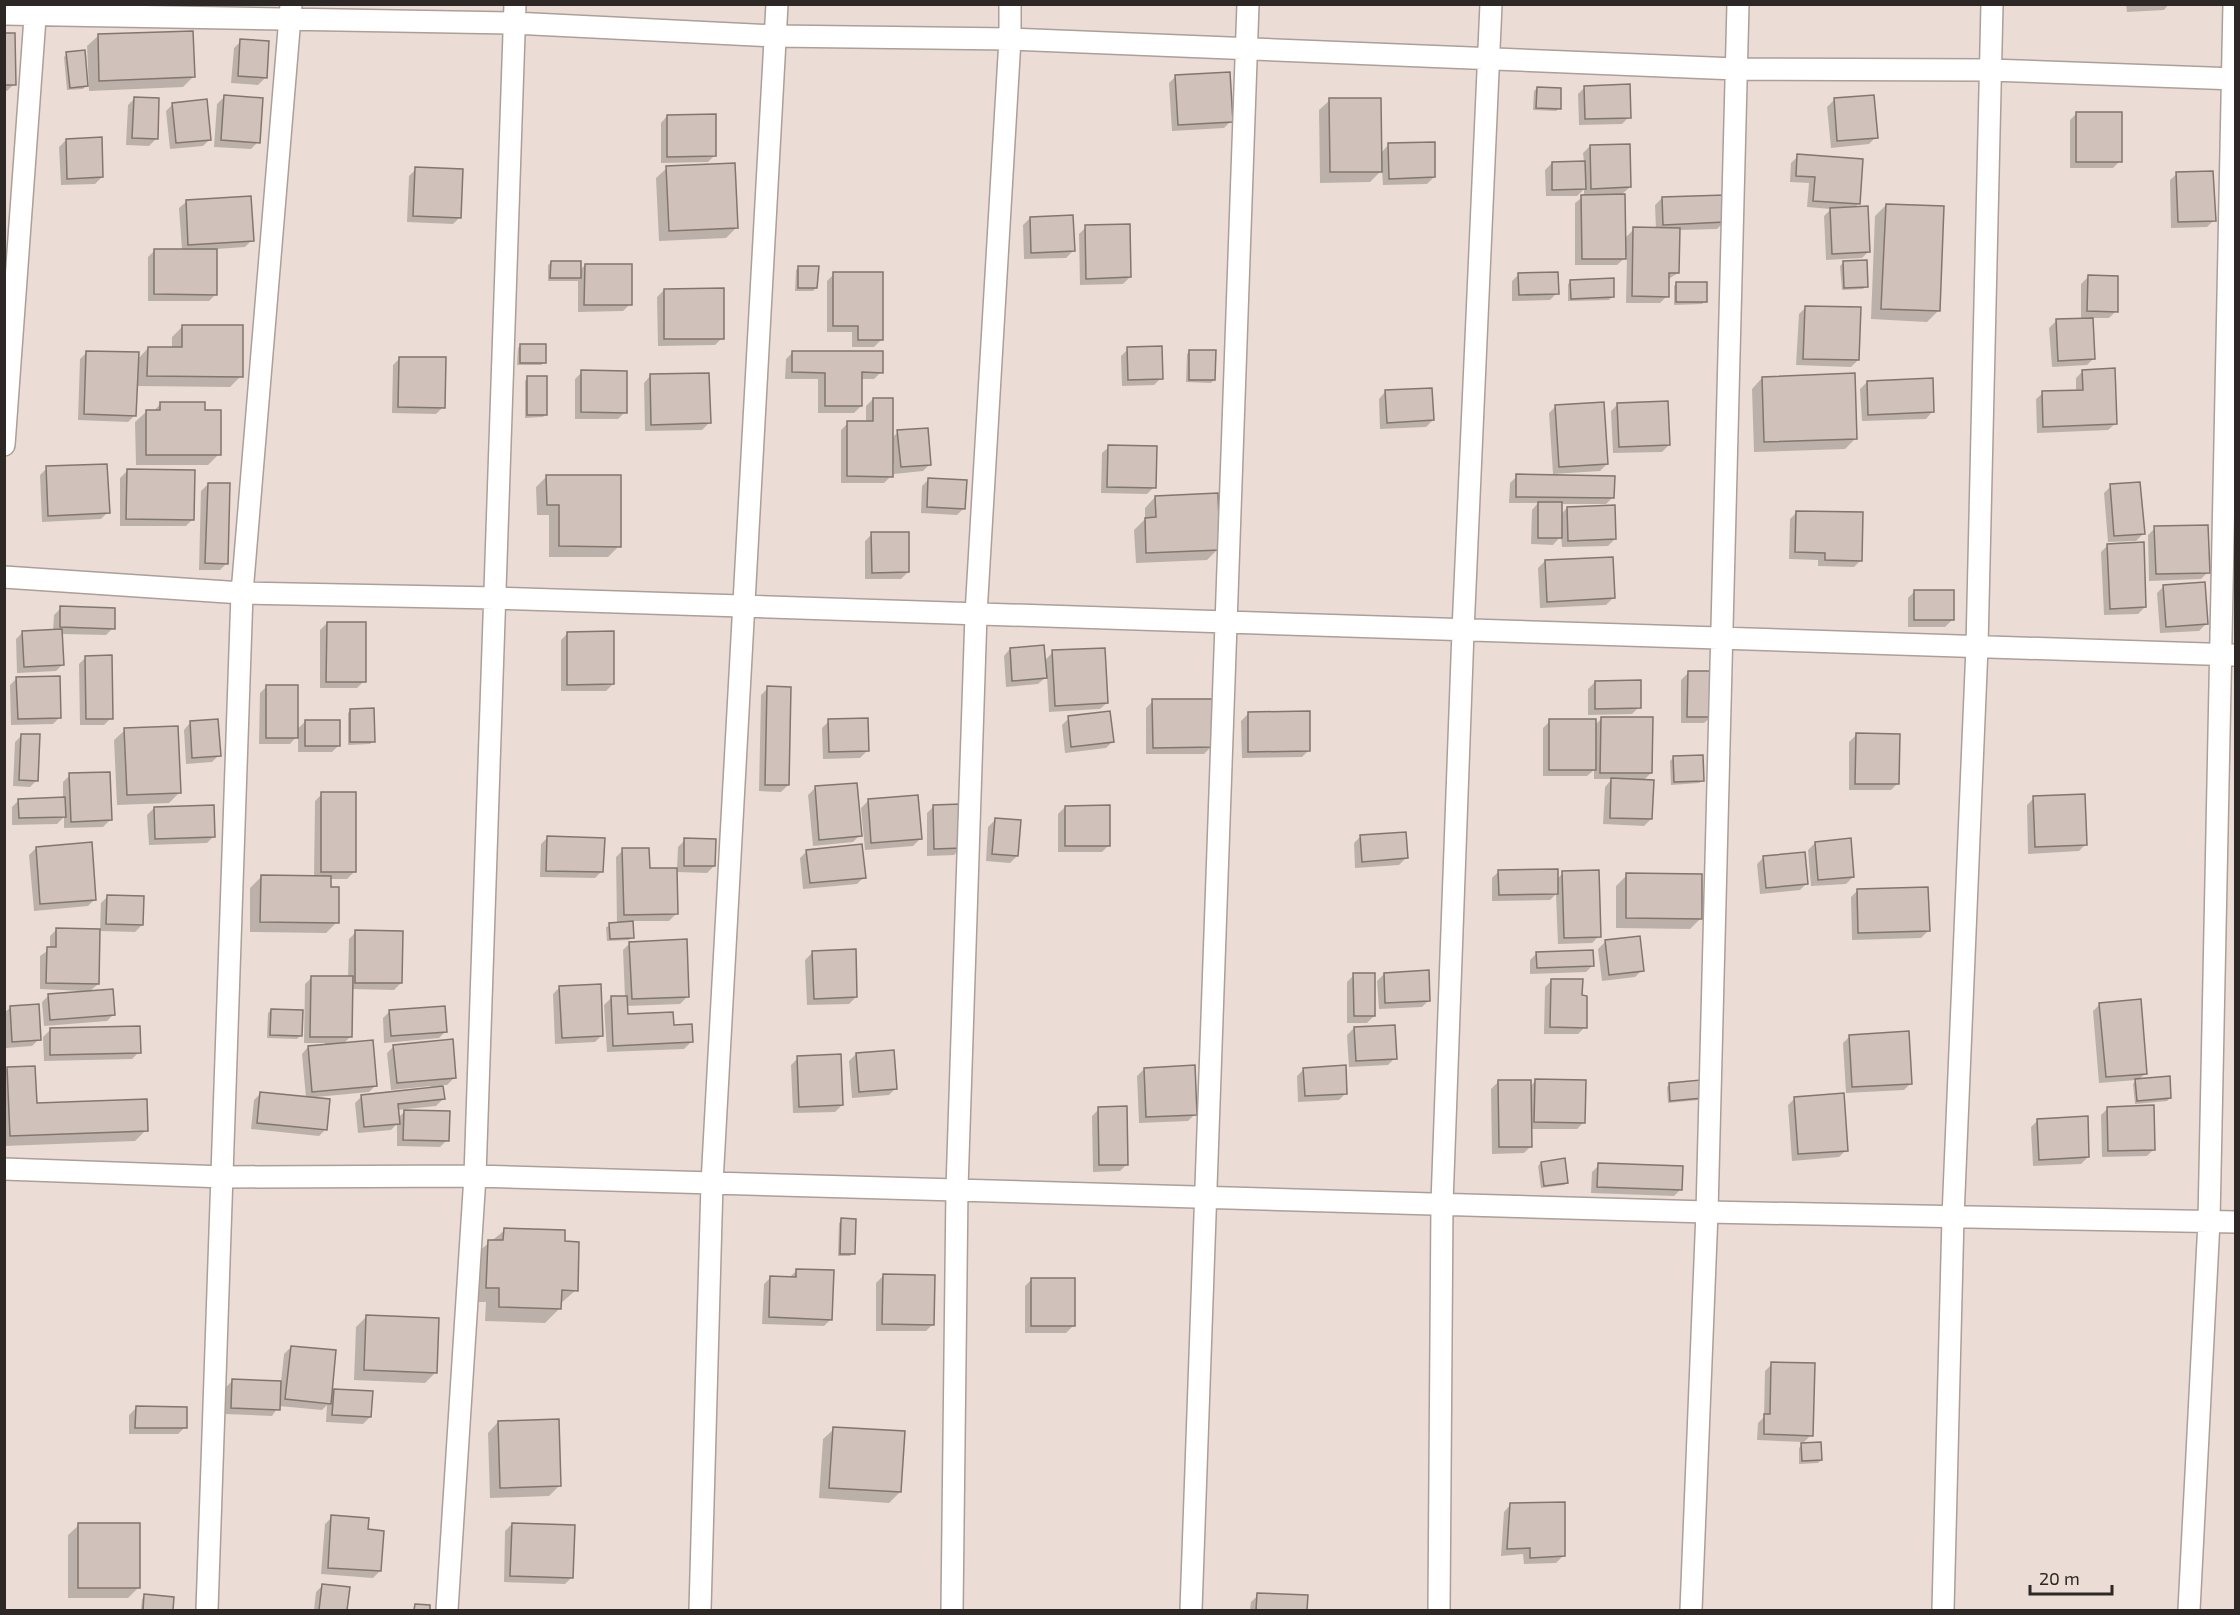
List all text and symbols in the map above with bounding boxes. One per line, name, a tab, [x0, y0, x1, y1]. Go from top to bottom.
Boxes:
scale bar	[2030, 1558, 2112, 1596]
text: 20 m	[2039, 1567, 2080, 1589]

